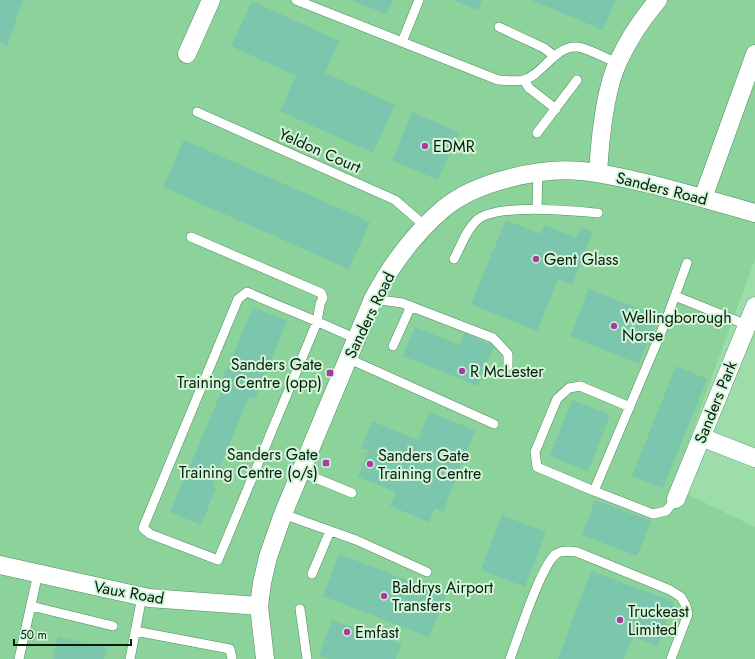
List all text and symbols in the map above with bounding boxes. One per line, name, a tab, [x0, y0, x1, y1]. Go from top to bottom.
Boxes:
street label: Yeldon Court	[275, 122, 365, 179]
place label: EDMR	[433, 135, 475, 158]
marker: EDMR	[420, 141, 430, 151]
street label: Sanders Road	[614, 166, 710, 211]
place label: Gent Glass	[544, 248, 618, 271]
marker: Gent Glass	[531, 254, 541, 264]
street label: Sanders Road	[339, 268, 400, 362]
place label: Wellingborough Norse	[622, 306, 732, 347]
marker: Wellingborough Norse	[609, 321, 619, 331]
place label: Sanders Gate Training Centre (opp)	[177, 353, 322, 394]
street label: Sanders Park	[688, 356, 743, 447]
place label: R McLester	[470, 360, 544, 383]
marker: R McLester	[457, 366, 467, 376]
marker: Sanders Gate Training Centre (opp)	[325, 368, 335, 378]
place label: Sanders Gate Training Centre (o/s)	[179, 443, 318, 484]
place label: Sanders Gate Training Centre	[378, 444, 481, 485]
marker: Sanders Gate Training Centre (o/s)	[321, 458, 331, 468]
marker: Sanders Gate Training Centre	[365, 459, 375, 469]
street label: Vaux Road	[92, 575, 166, 610]
place label: Baldrys Airport Transfers	[392, 576, 493, 617]
marker: Baldrys Airport Transfers	[379, 591, 389, 601]
place label: Truckeast Limited	[628, 600, 689, 641]
marker: Truckeast Limited	[615, 615, 625, 625]
scale bar	[14, 621, 131, 647]
place label: Emfast	[355, 621, 399, 644]
text: 50 m	[20, 626, 47, 644]
marker: Emfast	[342, 627, 352, 637]

